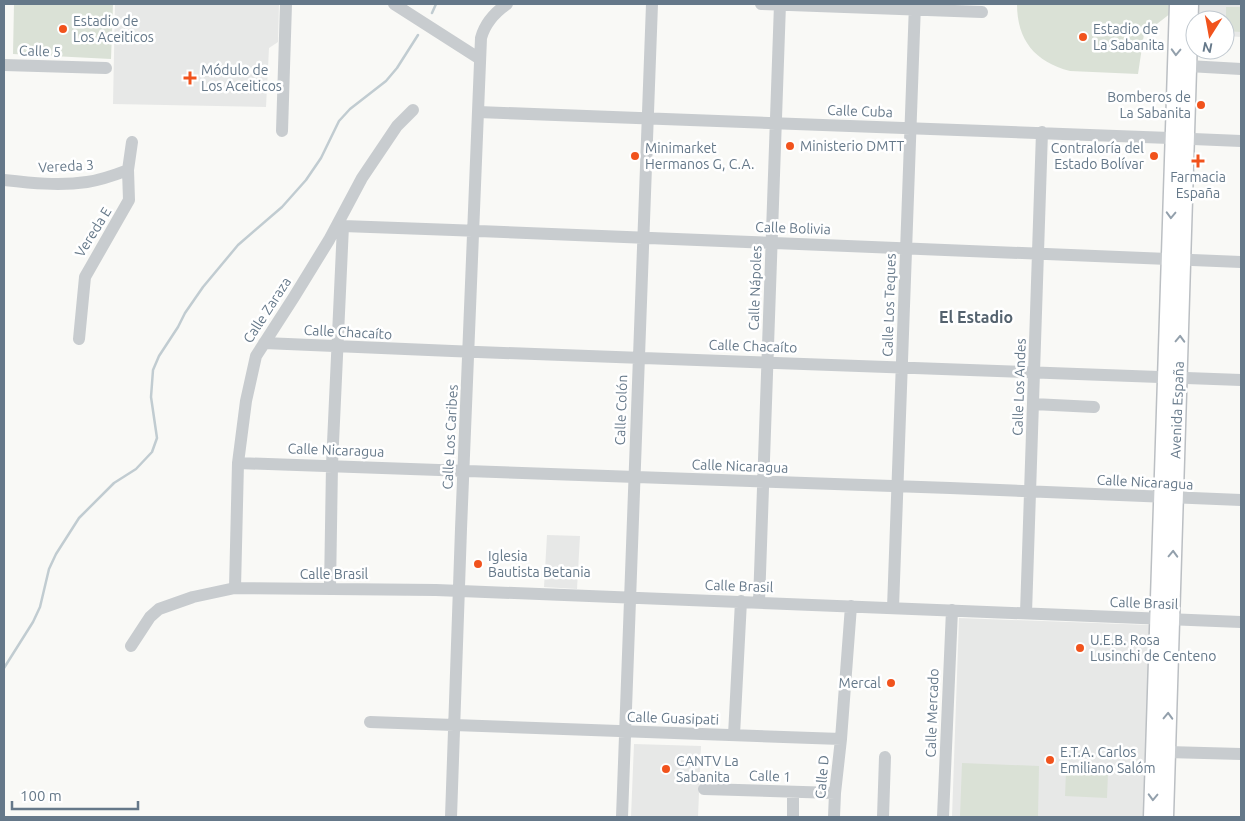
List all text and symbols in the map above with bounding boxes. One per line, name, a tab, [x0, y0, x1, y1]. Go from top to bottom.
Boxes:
north arrow	[1185, 10, 1235, 60]
place label: Estadio de Los Aceiticos	[73, 13, 154, 45]
place label: Estadio de La Sabanita	[1093, 21, 1165, 53]
marker: Estadio de Los Aceiticos	[57, 23, 69, 35]
marker: Estadio de La Sabanita	[1077, 31, 1089, 43]
text: N	[1201, 39, 1214, 57]
street label: Calle 5	[19, 42, 61, 60]
one-way arrow	[1171, 49, 1181, 57]
place label: Módulo de Los Aceiticos	[201, 62, 282, 94]
marker: Módulo de Los Aceiticos	[183, 71, 197, 85]
place label: Bomberos de La Sabanita	[1107, 89, 1191, 121]
marker: Bomberos de La Sabanita	[1195, 99, 1207, 111]
street label: Calle Cuba	[827, 102, 893, 120]
place label: Ministerio DMTT	[800, 138, 905, 154]
place label: Minimarket Hermanos G, C.A.	[645, 140, 754, 172]
marker: Ministerio DMTT	[784, 140, 796, 152]
place label: Contraloría del Estado Bolívar	[1051, 140, 1145, 172]
marker: Minimarket Hermanos G, C.A.	[629, 150, 641, 162]
marker: Contraloría del Estado Bolívar	[1148, 150, 1160, 162]
marker: Farmacia España	[1192, 155, 1204, 167]
street label: Vereda 3	[38, 157, 94, 175]
place label: Farmacia España	[1170, 169, 1226, 201]
street label: Vereda E	[71, 204, 115, 260]
one-way arrow	[1166, 212, 1176, 219]
street label: Calle Bolivia	[755, 219, 831, 237]
street label: Calle Nápoles	[746, 245, 764, 331]
street label: Calle Los Teques	[879, 253, 899, 357]
street label: Calle Zaraza	[240, 274, 294, 346]
district label: El Estadio	[939, 308, 1013, 326]
street label: Calle Chacaíto	[303, 322, 393, 342]
one-way arrow	[1174, 334, 1185, 342]
street label: Calle Chacaíto	[708, 336, 798, 356]
street label: Calle Los Andes	[1009, 338, 1029, 436]
street label: Avenida España	[1167, 361, 1187, 459]
street label: Calle Colón	[612, 374, 630, 446]
street label: Calle Los Caribes	[439, 384, 461, 490]
street label: Calle Nicaragua	[287, 440, 385, 460]
street label: Calle Nicaragua	[691, 456, 789, 476]
street label: Calle Nicaragua	[1096, 471, 1194, 493]
place label: Iglesia Bautista Betania	[488, 548, 591, 580]
one-way arrow	[1168, 549, 1178, 557]
marker: Iglesia Bautista Betania	[472, 558, 484, 570]
street label: Calle Brasil	[300, 566, 369, 582]
street label: Calle Brasil	[704, 577, 774, 595]
street label: Calle Brasil	[1109, 594, 1179, 612]
place label: U.E.B. Rosa Lusinchi de Centeno	[1090, 632, 1217, 664]
marker: U.E.B. Rosa Lusinchi de Centeno	[1074, 642, 1086, 654]
street label: Calle Mercado	[922, 668, 942, 758]
place label: Mercal	[838, 675, 881, 691]
marker: Mercal	[885, 677, 897, 689]
street label: Calle Guasipati	[627, 708, 719, 728]
one-way arrow	[1163, 712, 1173, 720]
place label: E.T.A. Carlos Emiliano Salóm	[1060, 744, 1155, 776]
place label: CANTV La Sabanita	[676, 753, 739, 785]
street label: Calle D	[812, 754, 832, 800]
marker: E.T.A. Carlos Emiliano Salóm	[1044, 754, 1056, 766]
marker: CANTV La Sabanita	[660, 763, 672, 775]
street label: Calle 1	[749, 767, 791, 785]
scale bar	[12, 778, 139, 810]
text: 100 m	[20, 787, 62, 804]
one-way arrow	[1148, 794, 1158, 801]

